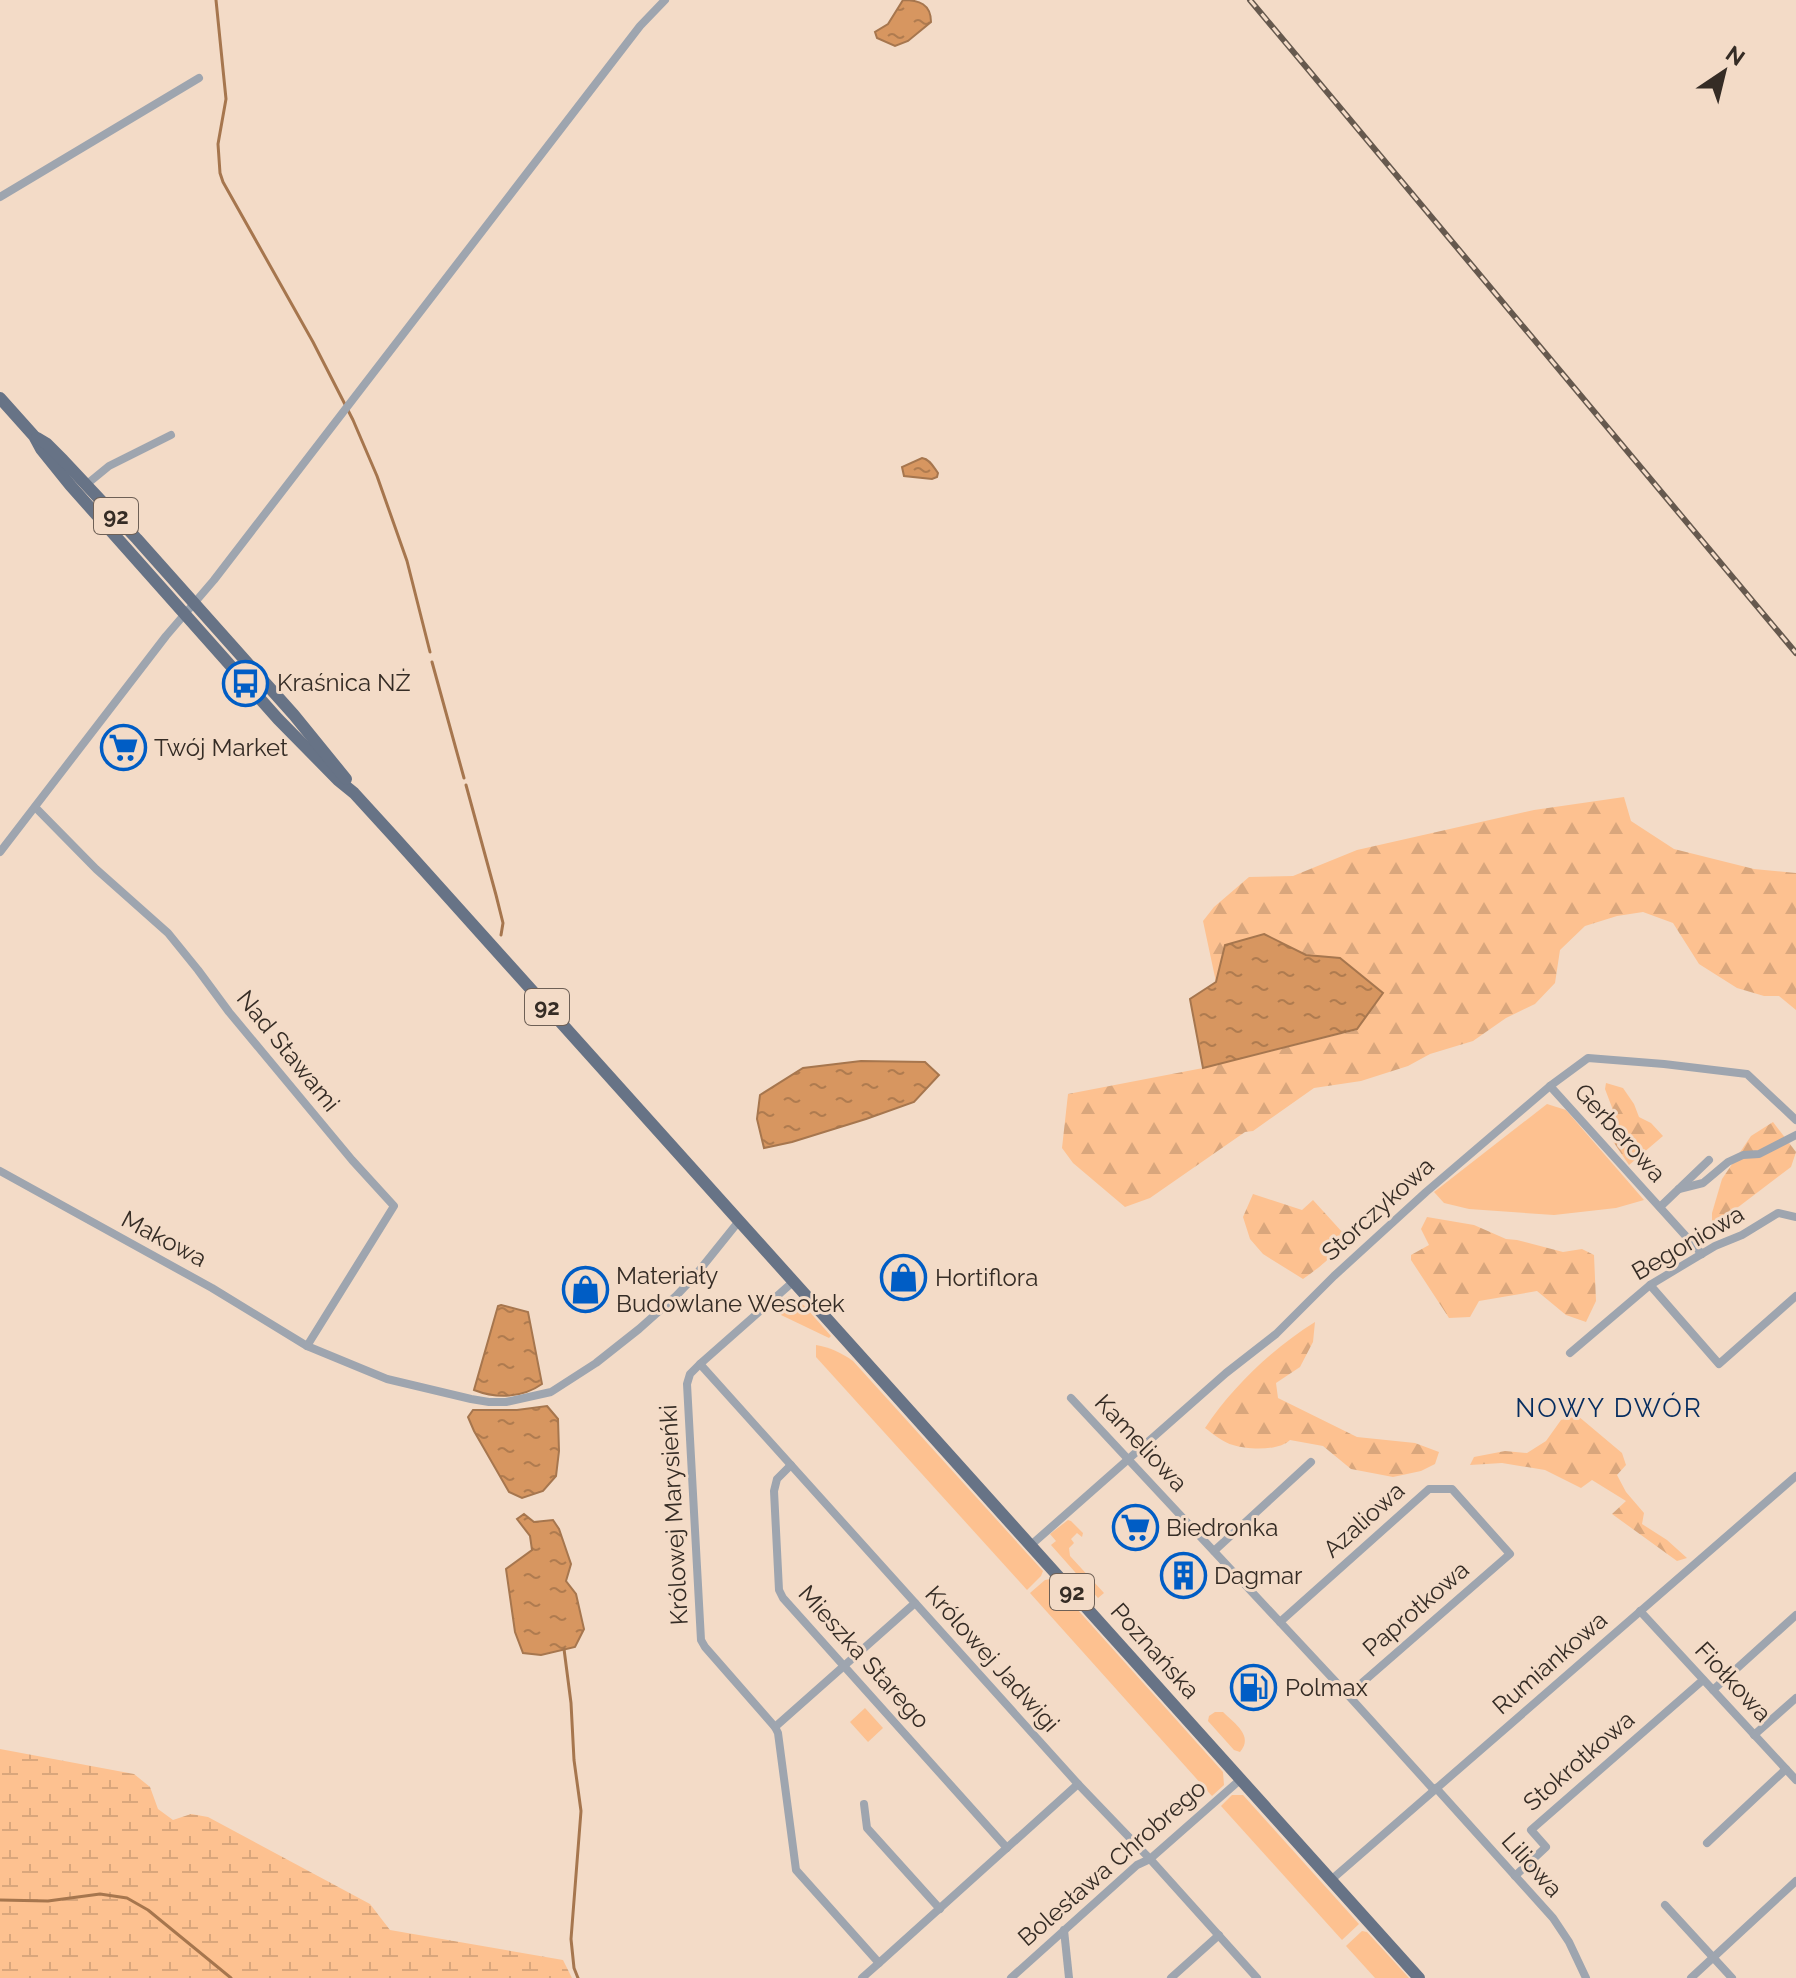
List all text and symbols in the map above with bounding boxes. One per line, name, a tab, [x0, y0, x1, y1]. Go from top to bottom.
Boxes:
north arrow	[1684, 32, 1764, 112]
text: N	[1721, 40, 1750, 71]
road number: 92	[94, 498, 138, 534]
bus stop icon: Kraśnica NŻ	[222, 659, 270, 707]
place label: Kraśnica NŻ	[277, 668, 411, 697]
supermarket icon: Twój Market	[99, 724, 147, 772]
place label: Twój Market	[154, 733, 288, 762]
street label: Nad Stawami	[231, 984, 346, 1117]
road number: 92	[525, 989, 569, 1025]
street label: Gerberowa	[1569, 1077, 1672, 1188]
street label: Storczykowa	[1316, 1151, 1440, 1266]
street label: Begoniowa	[1627, 1199, 1749, 1286]
street label: Makowa	[117, 1204, 212, 1273]
shop icon: Hortiflora	[880, 1254, 928, 1302]
place label: Materiały Budowlane Wesołek	[616, 1261, 845, 1318]
place label: Hortiflora	[935, 1263, 1038, 1292]
shop icon: Materiały Budowlane Wesołek	[561, 1266, 609, 1314]
street label: Kameliowa	[1089, 1388, 1194, 1497]
district label: NOWY DWÓR	[1515, 1392, 1703, 1423]
street label: Królowej Marysieńki	[653, 1404, 694, 1626]
street label: Azaliowa	[1317, 1476, 1410, 1564]
supermarket icon: Biedronka	[1111, 1504, 1159, 1552]
place label: Biedronka	[1166, 1513, 1278, 1542]
building icon: Dagmar	[1159, 1552, 1207, 1600]
street label: Paprotkowa	[1357, 1555, 1475, 1663]
place label: Dagmar	[1214, 1561, 1303, 1590]
road number: 92	[1050, 1574, 1094, 1610]
street label: Mieszka Starego	[793, 1579, 936, 1734]
street label: Królowej Jadwigi	[919, 1580, 1065, 1738]
street label: Poznańska	[1105, 1597, 1206, 1705]
street label: Rumiankowa	[1486, 1605, 1613, 1720]
street label: Fiołkowa	[1689, 1636, 1778, 1728]
fuel station icon: Polmax	[1230, 1664, 1278, 1712]
place label: Polmax	[1285, 1673, 1368, 1702]
street label: Stokrotkowa	[1517, 1705, 1640, 1817]
street label: Bolesława Chrobrego	[1012, 1773, 1212, 1952]
street label: Liliowa	[1496, 1826, 1569, 1903]

